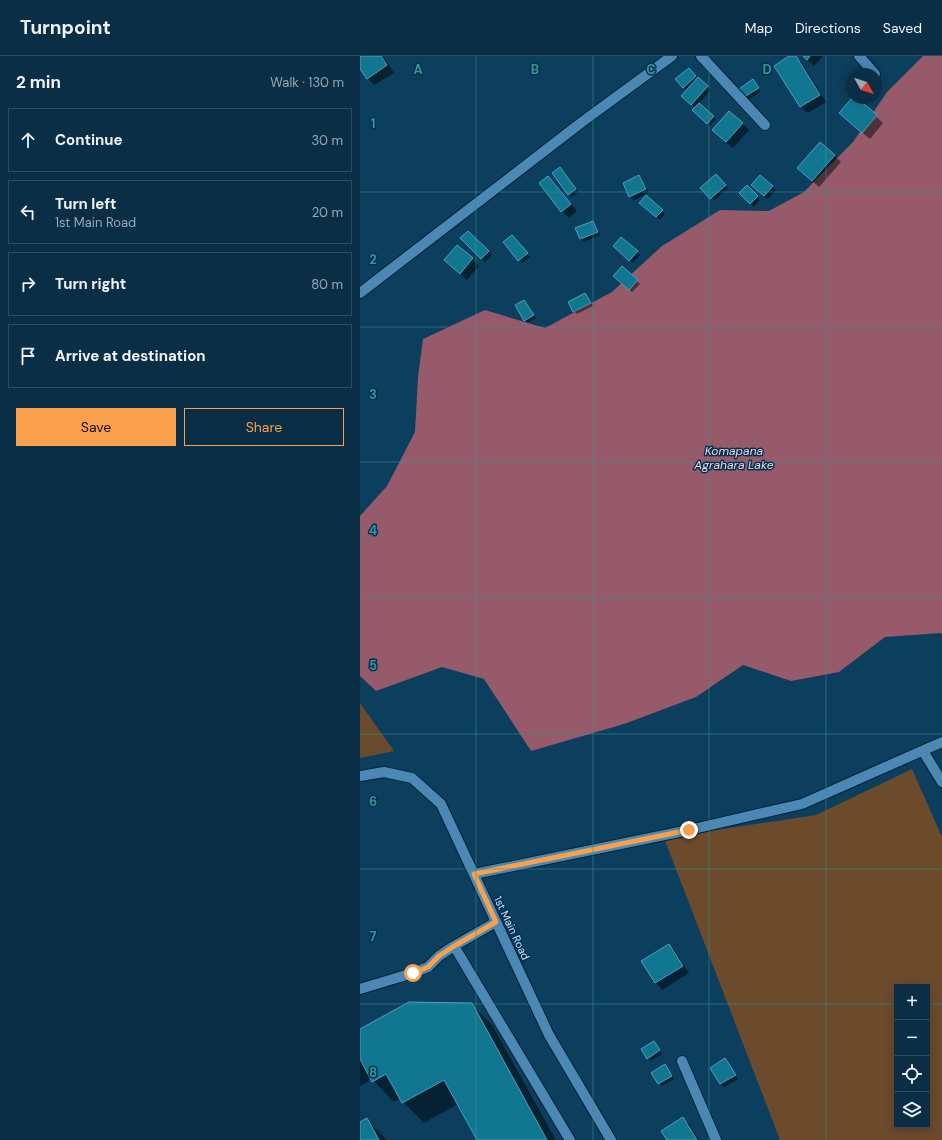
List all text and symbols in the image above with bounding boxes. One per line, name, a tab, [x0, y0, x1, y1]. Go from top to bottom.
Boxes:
text: Turnpoint	[20, 15, 111, 40]
text: Map	[745, 19, 773, 37]
text: Directions	[795, 19, 861, 37]
text: Saved	[883, 19, 922, 37]
text: A	[413, 61, 423, 78]
text: B	[531, 61, 539, 78]
text: C	[646, 61, 656, 78]
text: D	[762, 61, 772, 78]
north arrow	[846, 68, 882, 104]
text: 2 min	[16, 71, 61, 93]
text: Walk · 130 m	[270, 74, 344, 91]
text: 1	[371, 115, 375, 132]
icon: ahead	[17, 129, 39, 151]
text: Continue	[55, 130, 123, 150]
text: 30 m	[311, 132, 343, 149]
text: Turn left	[55, 194, 116, 214]
icon: left	[17, 201, 39, 223]
text: 20 m	[312, 204, 343, 221]
text: 1st Main Road	[55, 214, 136, 231]
text: 2	[369, 251, 377, 268]
icon: right	[17, 273, 39, 295]
text: Turn right	[55, 274, 126, 294]
text: 80 m	[311, 276, 343, 293]
icon: arrive	[17, 345, 39, 367]
text: Arrive at destination	[55, 346, 206, 366]
text: 3	[369, 386, 377, 403]
button: Save	[16, 408, 176, 446]
button: Share	[184, 408, 344, 446]
water label: Komapana Agrahara Lake	[693, 443, 774, 473]
text: 4	[369, 522, 377, 539]
text: 5	[369, 657, 377, 674]
text: 6	[369, 793, 377, 810]
route end	[680, 821, 698, 839]
street label: 1st Main Road	[491, 894, 533, 962]
text: 7	[370, 928, 377, 945]
route start	[404, 964, 422, 982]
map controls	[894, 984, 930, 1128]
button: +	[894, 984, 930, 1020]
button: −	[894, 1020, 930, 1056]
button: locate	[894, 1056, 930, 1092]
text: 8	[369, 1064, 377, 1081]
button: layers	[894, 1092, 930, 1128]

